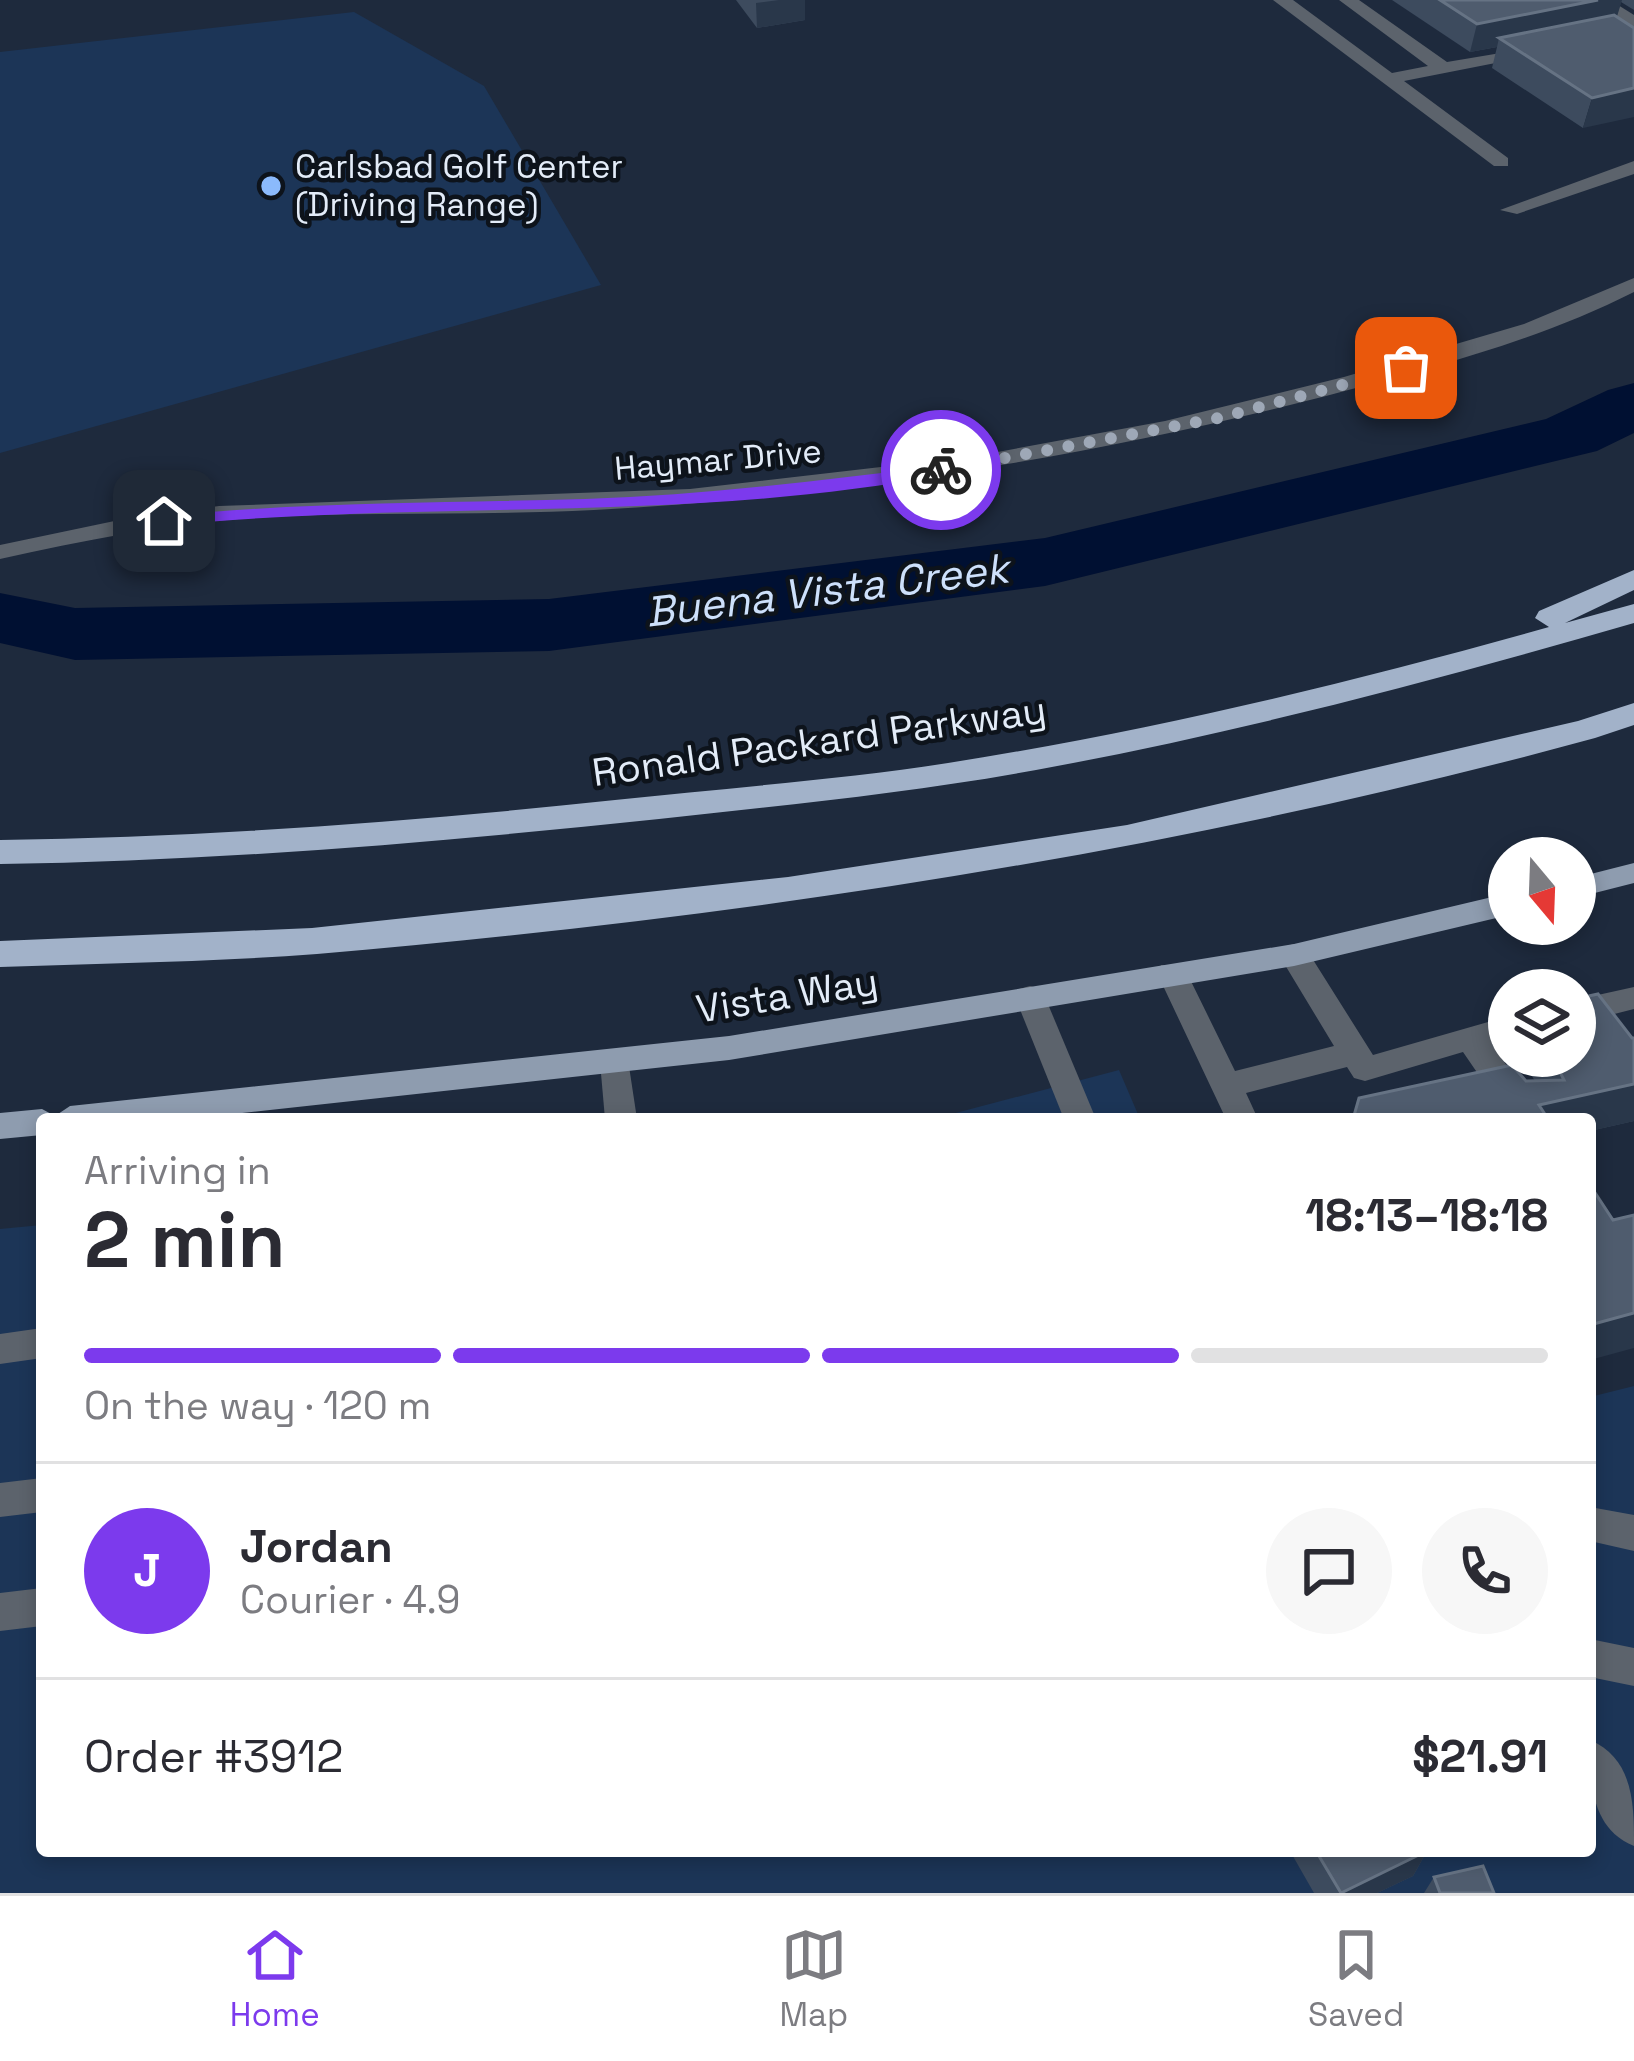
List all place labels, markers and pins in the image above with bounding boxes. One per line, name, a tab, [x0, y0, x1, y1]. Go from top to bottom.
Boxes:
place label: Carlsbad Golf Center (Driving Range)	[295, 146, 623, 226]
marker: Carlsbad Golf Center (Driving Range)	[258, 173, 284, 199]
pin	[1355, 317, 1457, 419]
pin	[113, 470, 215, 572]

